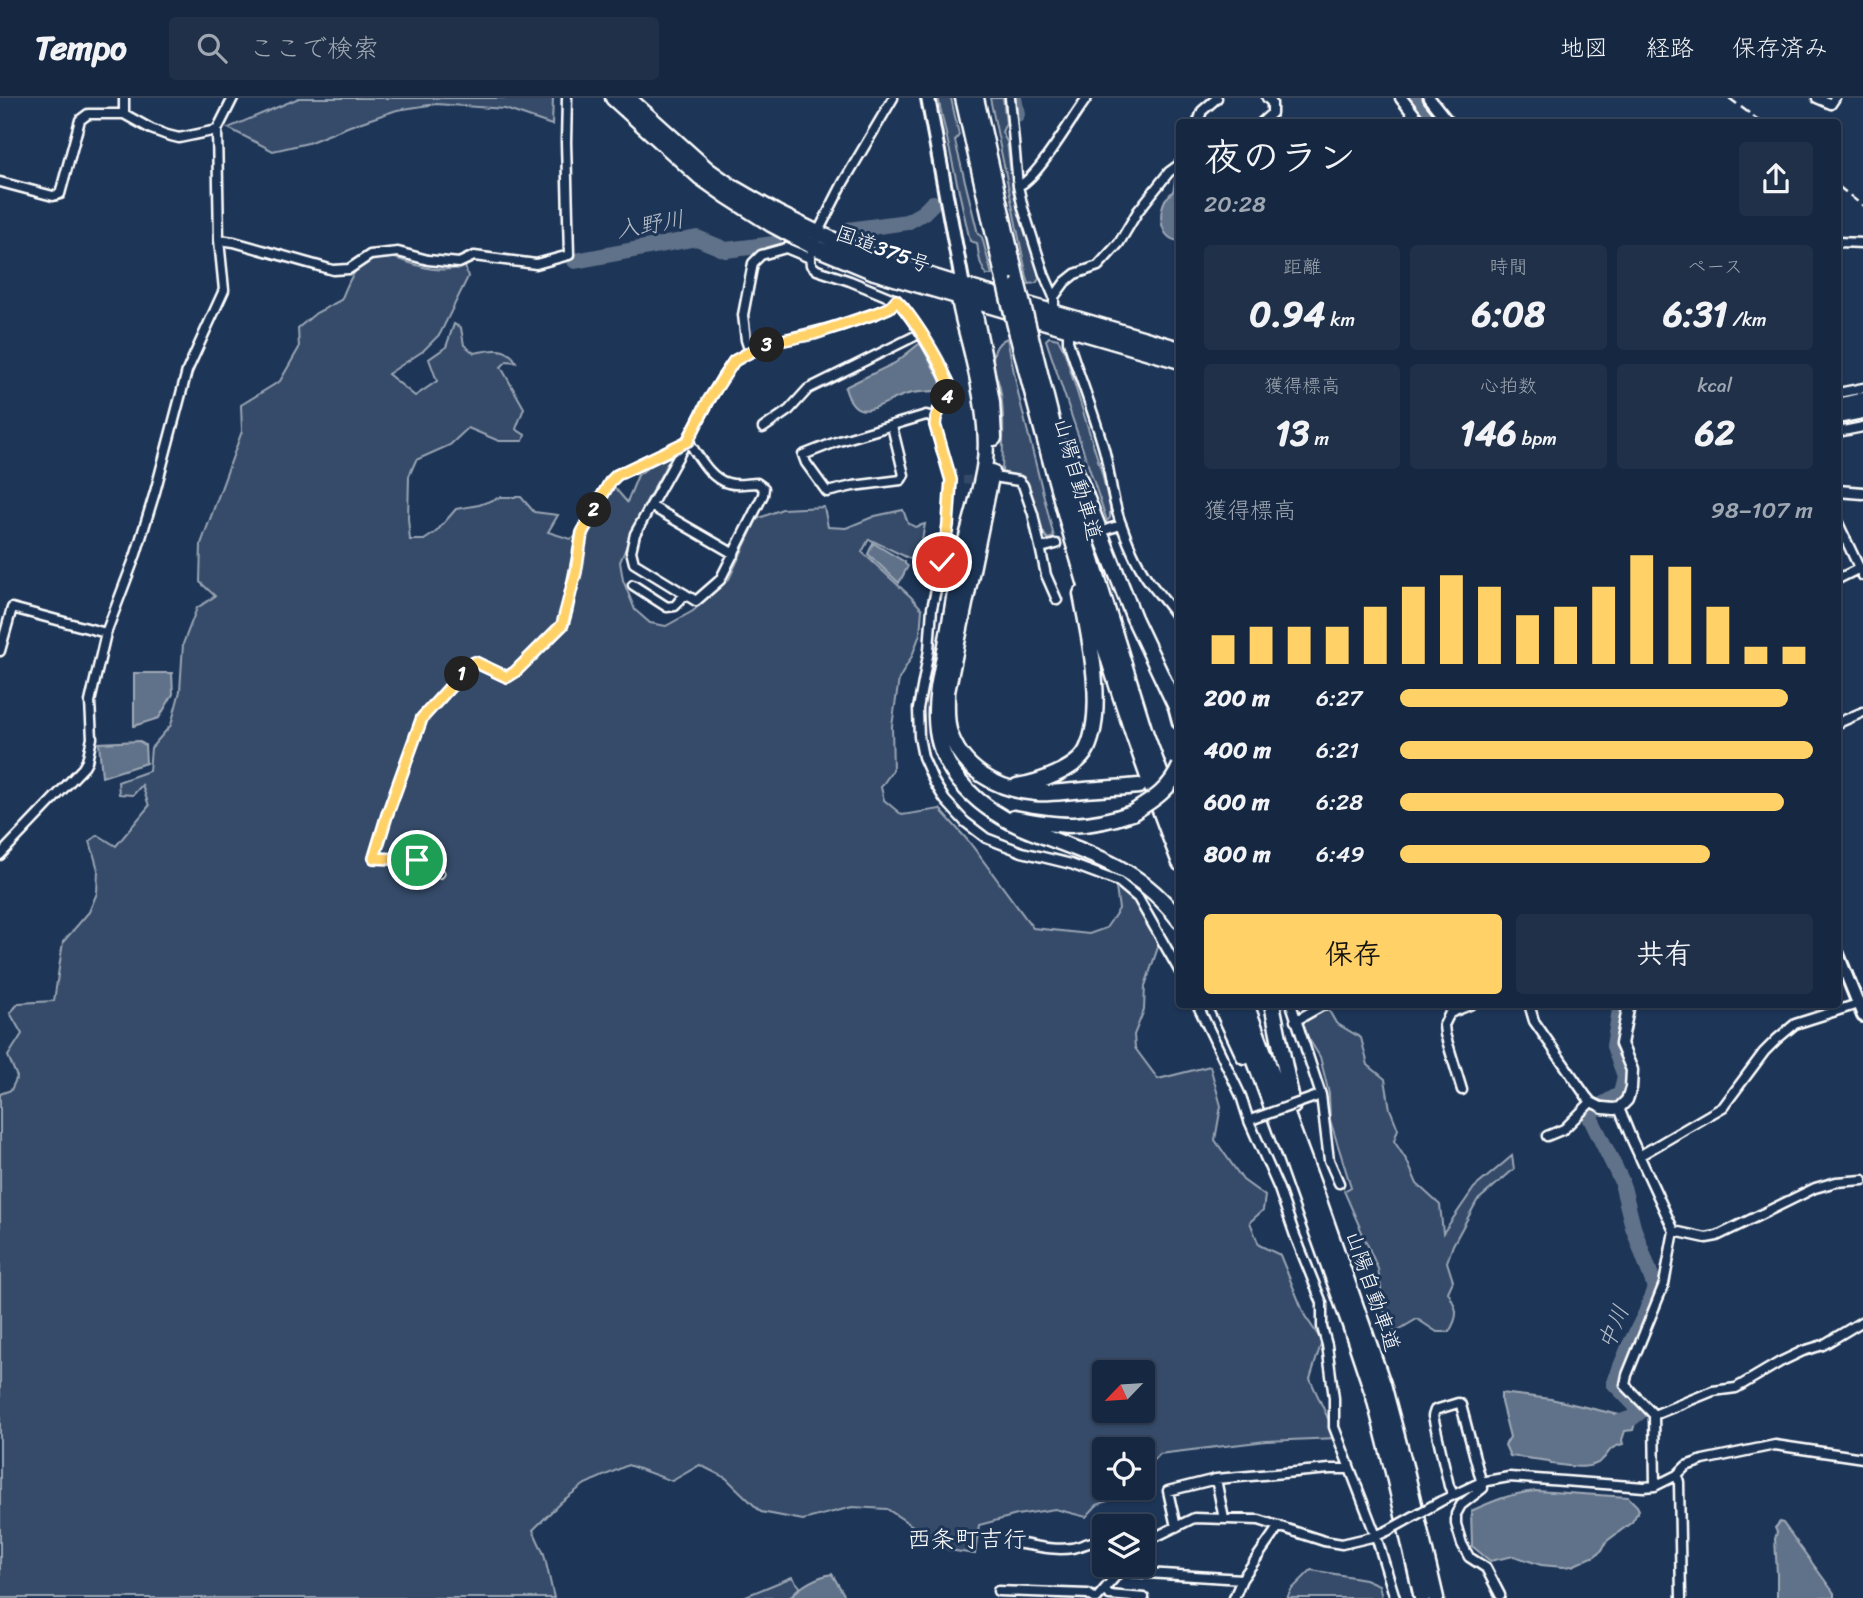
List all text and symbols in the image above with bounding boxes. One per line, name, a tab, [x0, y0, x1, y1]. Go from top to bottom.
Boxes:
search box	[169, 17, 659, 80]
text: Tempo	[35, 19, 127, 77]
text: ここで検索	[249, 25, 379, 71]
text: 地図	[1560, 27, 1608, 69]
text: 経路	[1646, 27, 1694, 69]
text: 保存済み	[1732, 27, 1828, 69]
icon: search	[193, 29, 231, 67]
text: 夜のラン	[1204, 124, 1356, 191]
button: share	[1739, 142, 1813, 216]
text: 20:28	[1204, 184, 1266, 225]
water label: 入野川	[613, 198, 688, 251]
street label: 国道375号	[830, 214, 936, 284]
text: 距離	[1283, 250, 1321, 283]
text: 時間	[1489, 250, 1528, 283]
text: ペース	[1687, 250, 1743, 283]
text: 0.94	[1249, 283, 1325, 345]
text: 6:08	[1472, 283, 1545, 345]
text: 6:31	[1663, 283, 1728, 345]
text: km	[1325, 303, 1355, 336]
text: /km	[1728, 303, 1767, 336]
pin: 3	[750, 328, 784, 362]
text: 3	[761, 328, 772, 361]
text: 獲得標高	[1264, 369, 1340, 402]
text: 心拍数	[1480, 369, 1537, 402]
text: kcal	[1698, 369, 1732, 402]
pin: 4	[930, 380, 965, 414]
text: 4	[942, 380, 953, 413]
text: 13	[1275, 402, 1310, 464]
text: 146	[1460, 402, 1517, 464]
text: 62	[1695, 402, 1735, 464]
street label: 山陽自動車道	[1042, 413, 1114, 545]
text: m	[1310, 422, 1329, 455]
text: bpm	[1517, 422, 1557, 455]
text: 獲得標高	[1204, 490, 1296, 531]
text: 98–107 m	[1711, 490, 1813, 531]
pin: 2	[576, 492, 612, 528]
text: 2	[588, 493, 599, 526]
pin	[912, 532, 972, 592]
icon: check	[923, 543, 961, 581]
pin: 1	[444, 656, 480, 692]
text: 1	[457, 657, 466, 690]
text: 200 m	[1204, 678, 1270, 719]
text: 6:27	[1316, 678, 1362, 719]
text: 400 m	[1204, 730, 1271, 771]
text: 6:21	[1316, 730, 1359, 771]
text: 600 m	[1204, 782, 1270, 823]
text: 6:28	[1316, 782, 1363, 823]
pin	[387, 830, 447, 890]
text: 800 m	[1204, 834, 1271, 875]
text: 6:49	[1316, 834, 1365, 875]
icon: arrive	[398, 841, 436, 879]
button: 保存	[1204, 914, 1502, 994]
button: 共有	[1516, 914, 1813, 994]
street label: 山陽自動車道	[1335, 1225, 1411, 1357]
water label: 中川	[1586, 1298, 1641, 1356]
north arrow	[1092, 1360, 1155, 1423]
map controls	[1092, 1360, 1155, 1577]
button: locate	[1092, 1437, 1155, 1500]
button: layers	[1092, 1514, 1155, 1577]
district label: 西条町吉行	[907, 1518, 1027, 1560]

